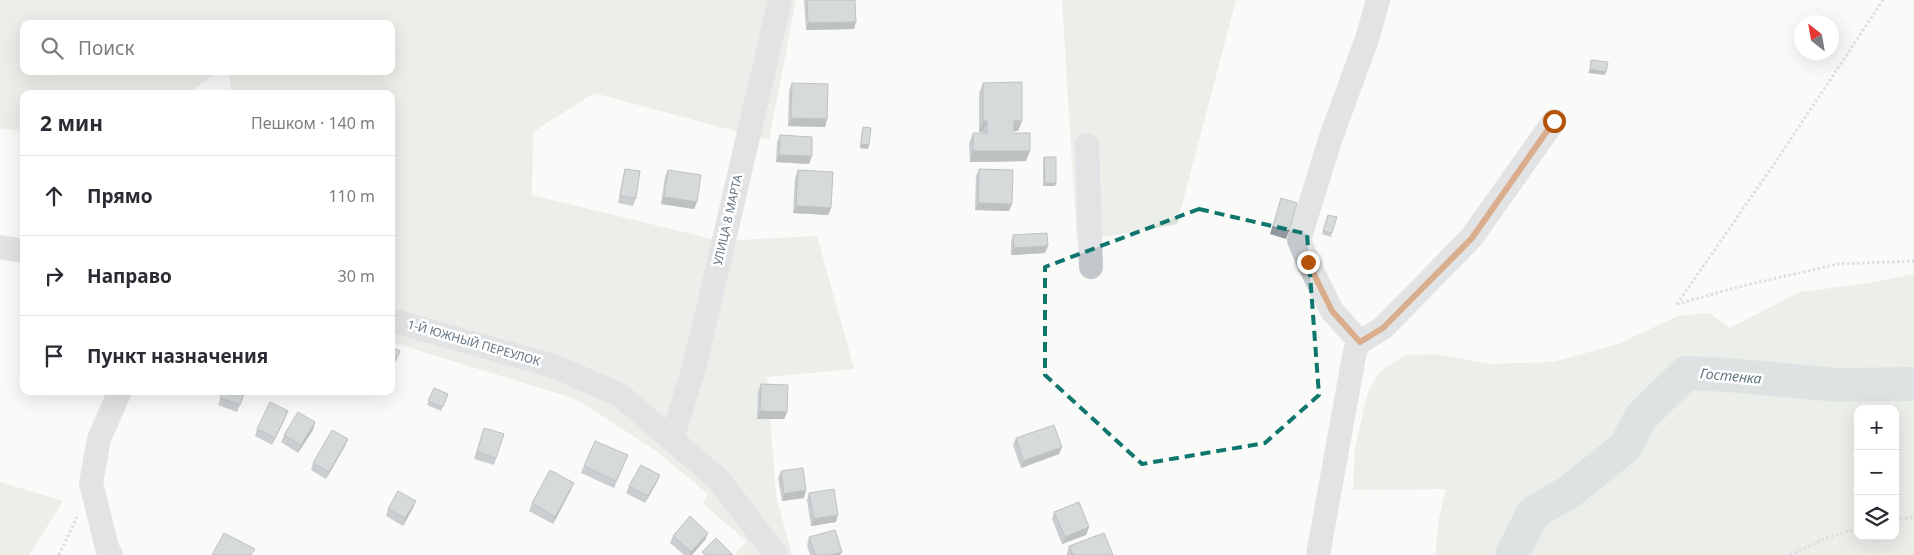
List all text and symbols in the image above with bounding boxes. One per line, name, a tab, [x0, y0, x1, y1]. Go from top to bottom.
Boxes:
north arrow	[1794, 15, 1839, 60]
search box	[20, 20, 395, 75]
icon: search	[38, 34, 66, 62]
text: Поиск	[78, 35, 134, 61]
text: 2 мин	[40, 109, 103, 137]
route start	[1543, 110, 1566, 133]
text: Пешком · 140 m	[251, 112, 375, 134]
street label: УЛИЦА 8 МАРТА	[709, 172, 746, 267]
icon: ahead	[40, 182, 68, 210]
text: Прямо	[87, 183, 153, 209]
text: 110 m	[328, 185, 375, 207]
route end	[1297, 251, 1320, 274]
icon: right	[40, 262, 68, 290]
text: Направо	[87, 263, 172, 289]
text: 30 m	[338, 265, 375, 287]
street label: 1-Й ЮЖНЫЙ ПЕРЕУЛОК	[406, 315, 543, 370]
icon: arrive	[40, 342, 68, 370]
text: Пункт назначения	[87, 343, 268, 369]
water label: Гостенка	[1700, 363, 1763, 388]
map controls	[1854, 405, 1899, 540]
button: +	[1854, 405, 1899, 450]
button: −	[1854, 450, 1899, 495]
button: layers	[1854, 495, 1899, 540]

